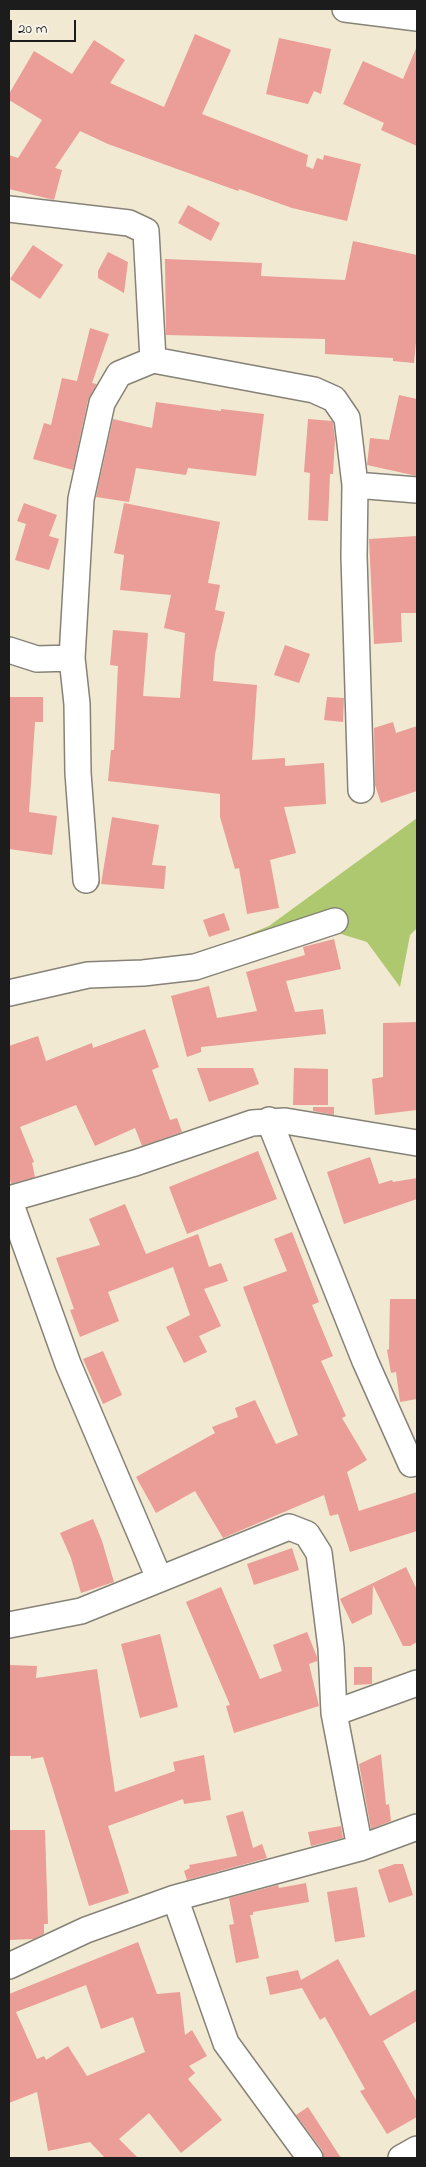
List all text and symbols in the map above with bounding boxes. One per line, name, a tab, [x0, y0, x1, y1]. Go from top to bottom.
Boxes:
scale bar	[12, 10, 79, 42]
text: 20 m	[18, 18, 47, 40]

